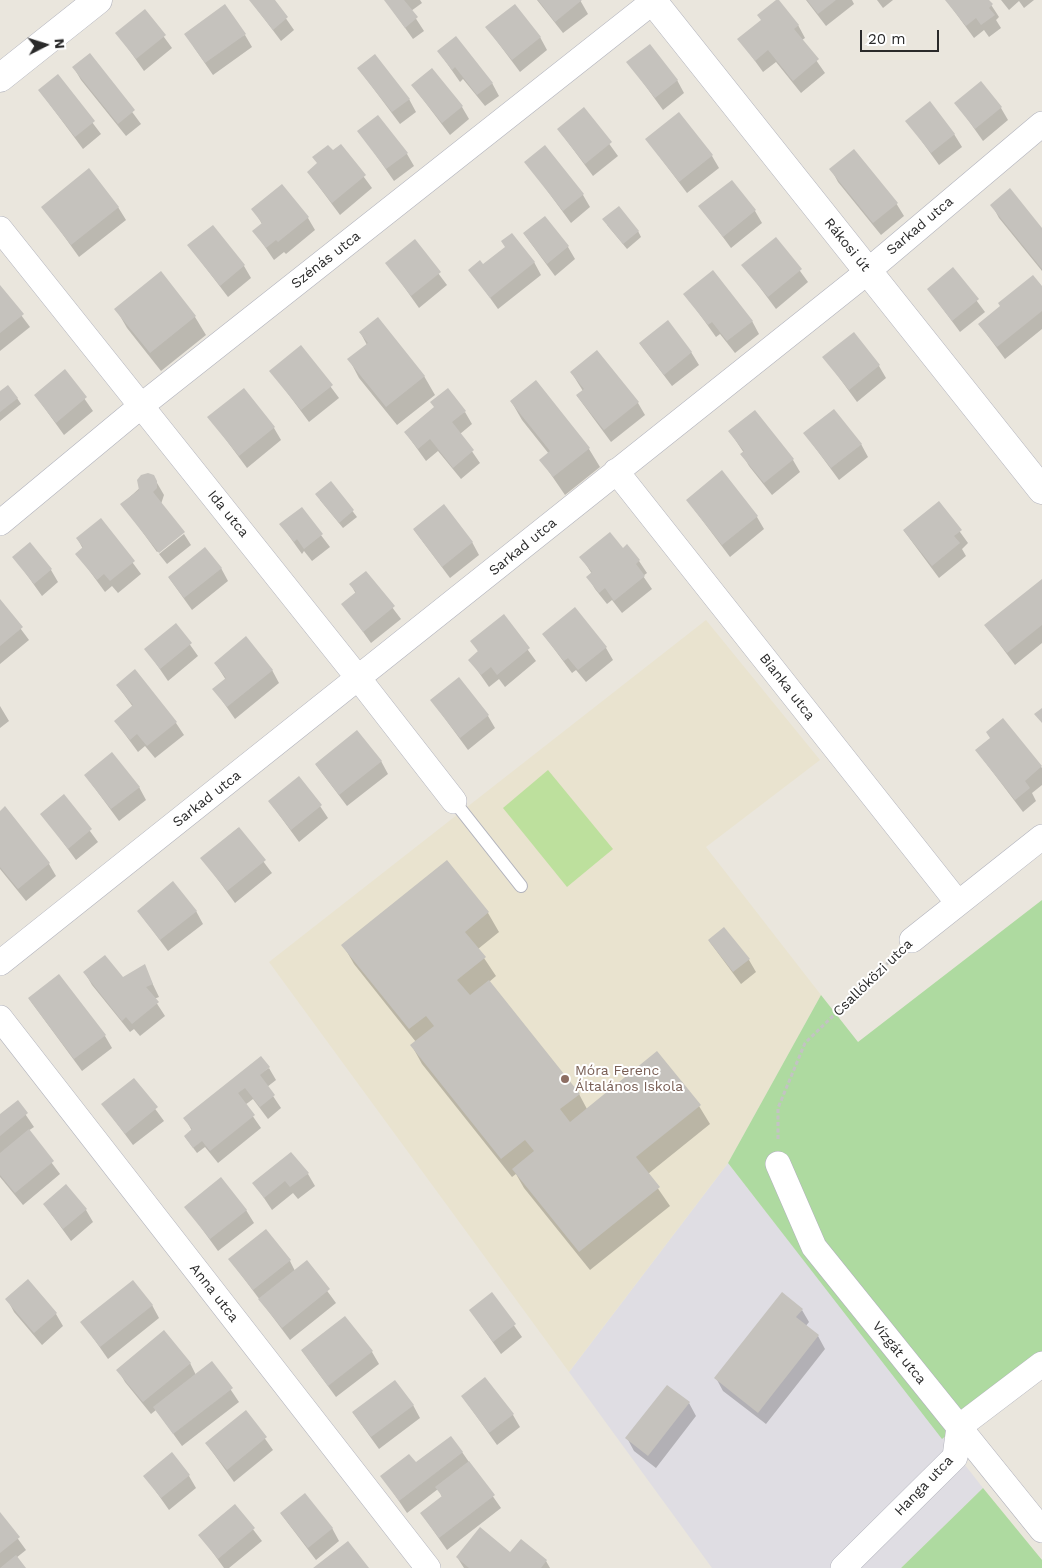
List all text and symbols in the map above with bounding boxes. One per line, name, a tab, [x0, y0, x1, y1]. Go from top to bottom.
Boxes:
north arrow	[20, 20, 70, 70]
scale bar	[862, 20, 941, 52]
text: 20 m	[868, 30, 906, 48]
text: N	[52, 38, 68, 50]
street label: Sarkad utca	[883, 193, 957, 259]
street label: Rákosi út	[820, 215, 874, 275]
street label: Szénás utca	[288, 228, 364, 292]
street label: Ida utca	[204, 487, 252, 541]
street label: Sarkad utca	[486, 515, 560, 579]
street label: Bianka utca	[756, 650, 818, 724]
street label: Sarkad utca	[170, 767, 244, 831]
street label: Csallóközi utca	[830, 936, 916, 1020]
place label: Móra Ferenc Általános Iskola	[575, 1063, 683, 1096]
marker: Móra Ferenc Általános Iskola	[559, 1073, 571, 1085]
street label: Anna utca	[186, 1260, 242, 1326]
street label: Vízgát utca	[868, 1318, 930, 1388]
street label: Hanga utca	[891, 1452, 957, 1520]

